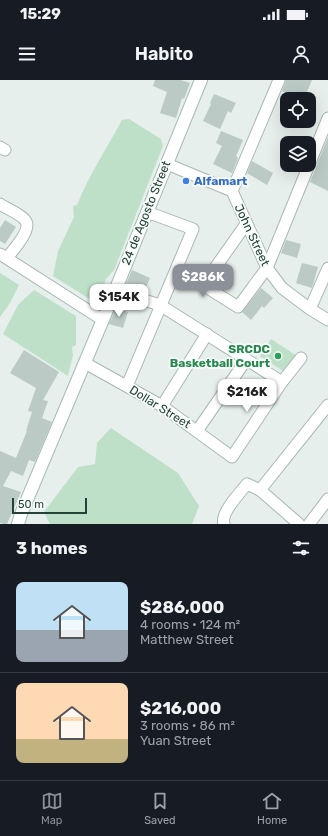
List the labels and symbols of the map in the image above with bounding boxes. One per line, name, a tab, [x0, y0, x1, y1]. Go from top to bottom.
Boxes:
street label: 24 de Agosto Street	[119, 159, 173, 267]
place label: Alfamart	[194, 174, 248, 188]
marker: Alfamart	[181, 176, 191, 186]
street label: John Street	[232, 202, 273, 268]
pin: $286K	[175, 264, 231, 298]
pin: $154K	[91, 284, 147, 318]
place label: SRCDC Basketball Court	[170, 342, 271, 370]
marker: SRCDC Basketball Court	[273, 351, 283, 361]
pin: $216K	[219, 379, 275, 413]
street label: Dollar Street	[127, 383, 193, 432]
scale bar	[12, 496, 87, 515]

